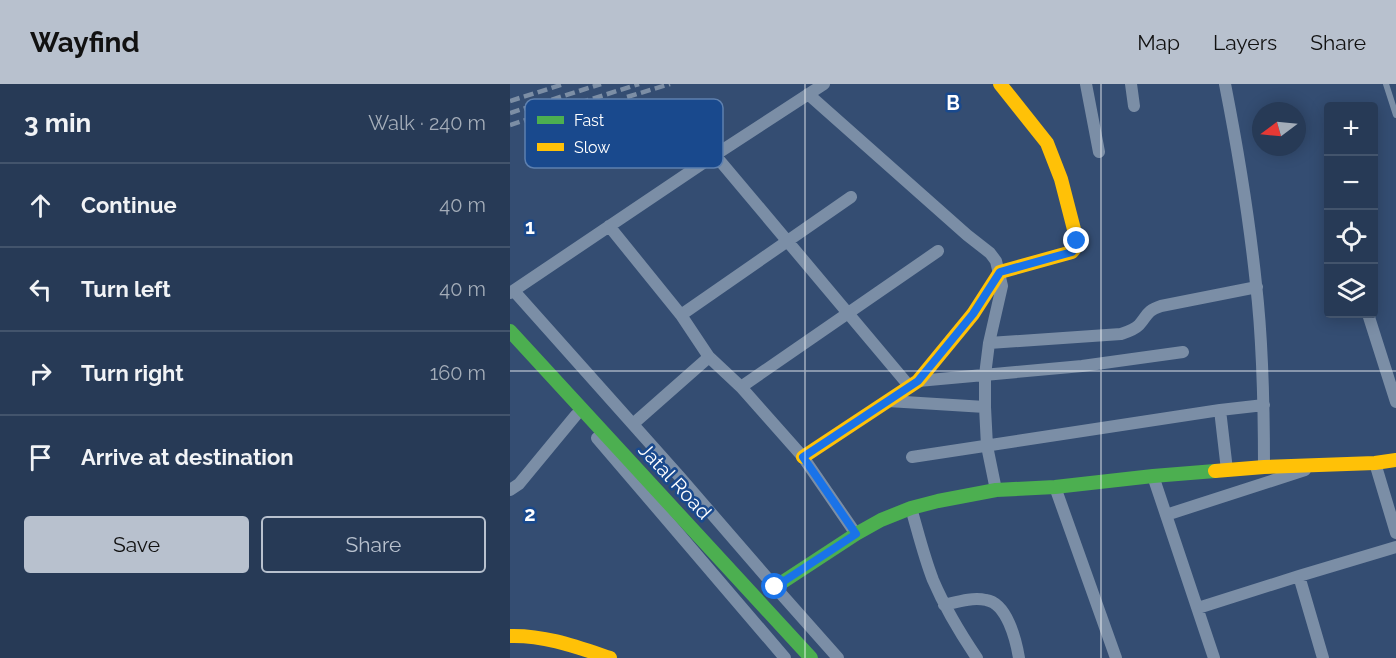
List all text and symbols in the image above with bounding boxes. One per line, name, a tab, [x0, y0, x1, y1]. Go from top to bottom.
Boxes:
text: Wayfind	[30, 26, 140, 59]
text: Map	[1137, 30, 1180, 55]
text: Layers	[1213, 30, 1277, 55]
text: Share	[1310, 30, 1366, 55]
text: B	[946, 91, 960, 115]
legend	[525, 99, 723, 168]
north arrow	[1252, 102, 1306, 156]
map controls	[1324, 102, 1378, 318]
button: +	[1324, 102, 1378, 156]
text: 3 min	[24, 108, 91, 138]
text: Walk · 240 m	[368, 111, 486, 135]
text: Fast	[574, 111, 605, 130]
text: Slow	[574, 138, 610, 157]
button: −	[1324, 156, 1378, 210]
icon: ahead	[24, 189, 57, 222]
text: Continue	[81, 192, 177, 218]
text: 40 m	[439, 193, 486, 217]
button: locate	[1324, 210, 1378, 264]
text: 1	[525, 215, 535, 239]
route end	[1063, 227, 1089, 253]
button: layers	[1324, 264, 1378, 318]
icon: left	[24, 273, 57, 306]
text: Turn left	[81, 276, 171, 302]
text: 40 m	[439, 277, 486, 301]
icon: right	[24, 357, 57, 390]
text: Turn right	[81, 360, 184, 386]
text: 160 m	[430, 361, 486, 385]
street label: Jatal Road	[634, 438, 716, 524]
icon: arrive	[24, 441, 57, 474]
text: Arrive at destination	[81, 444, 294, 470]
text: 2	[524, 502, 536, 526]
button: Save	[24, 516, 249, 573]
button: Share	[261, 516, 486, 573]
route start	[761, 573, 787, 599]

